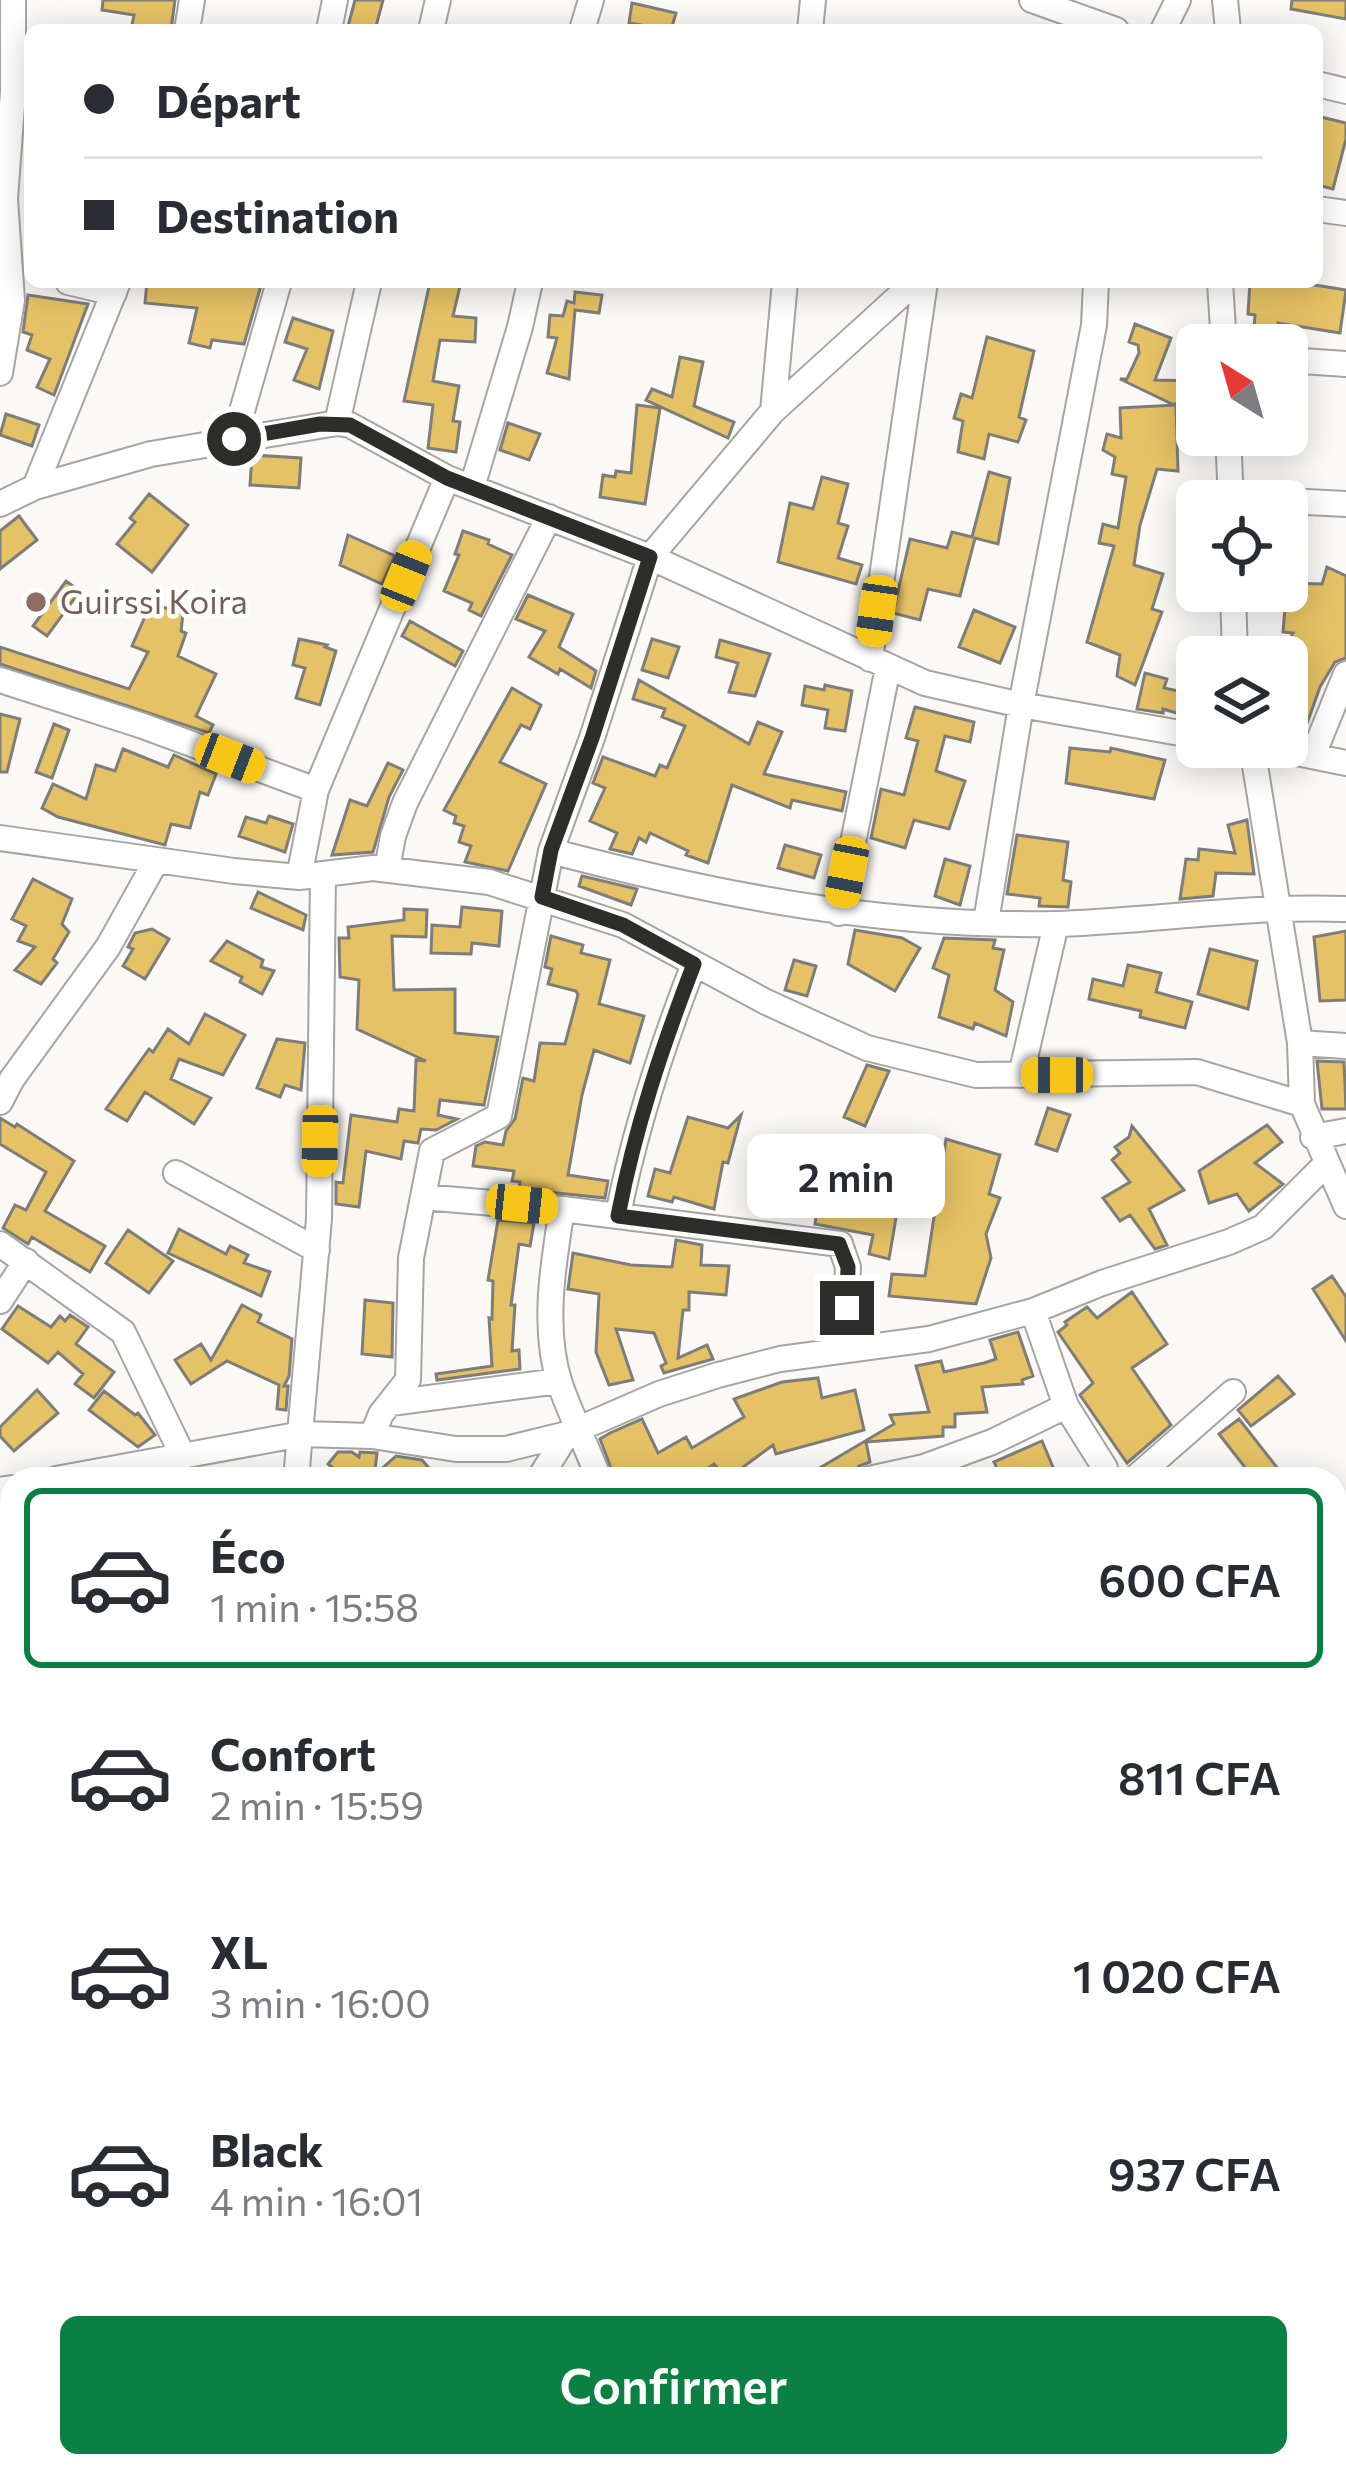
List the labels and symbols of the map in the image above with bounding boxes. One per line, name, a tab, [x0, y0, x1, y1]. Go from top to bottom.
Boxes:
north arrow	[1176, 324, 1308, 456]
route start	[207, 412, 261, 466]
car	[376, 536, 436, 616]
car	[854, 573, 900, 649]
place label: Guirssi Koira	[60, 580, 248, 621]
marker: Guirssi Koira	[23, 589, 49, 615]
car	[190, 728, 270, 788]
car	[822, 833, 872, 911]
car	[1021, 1057, 1093, 1093]
car	[301, 1105, 339, 1177]
callout: 2 min	[748, 1134, 946, 1218]
car	[484, 1182, 560, 1226]
route end	[820, 1281, 874, 1335]

